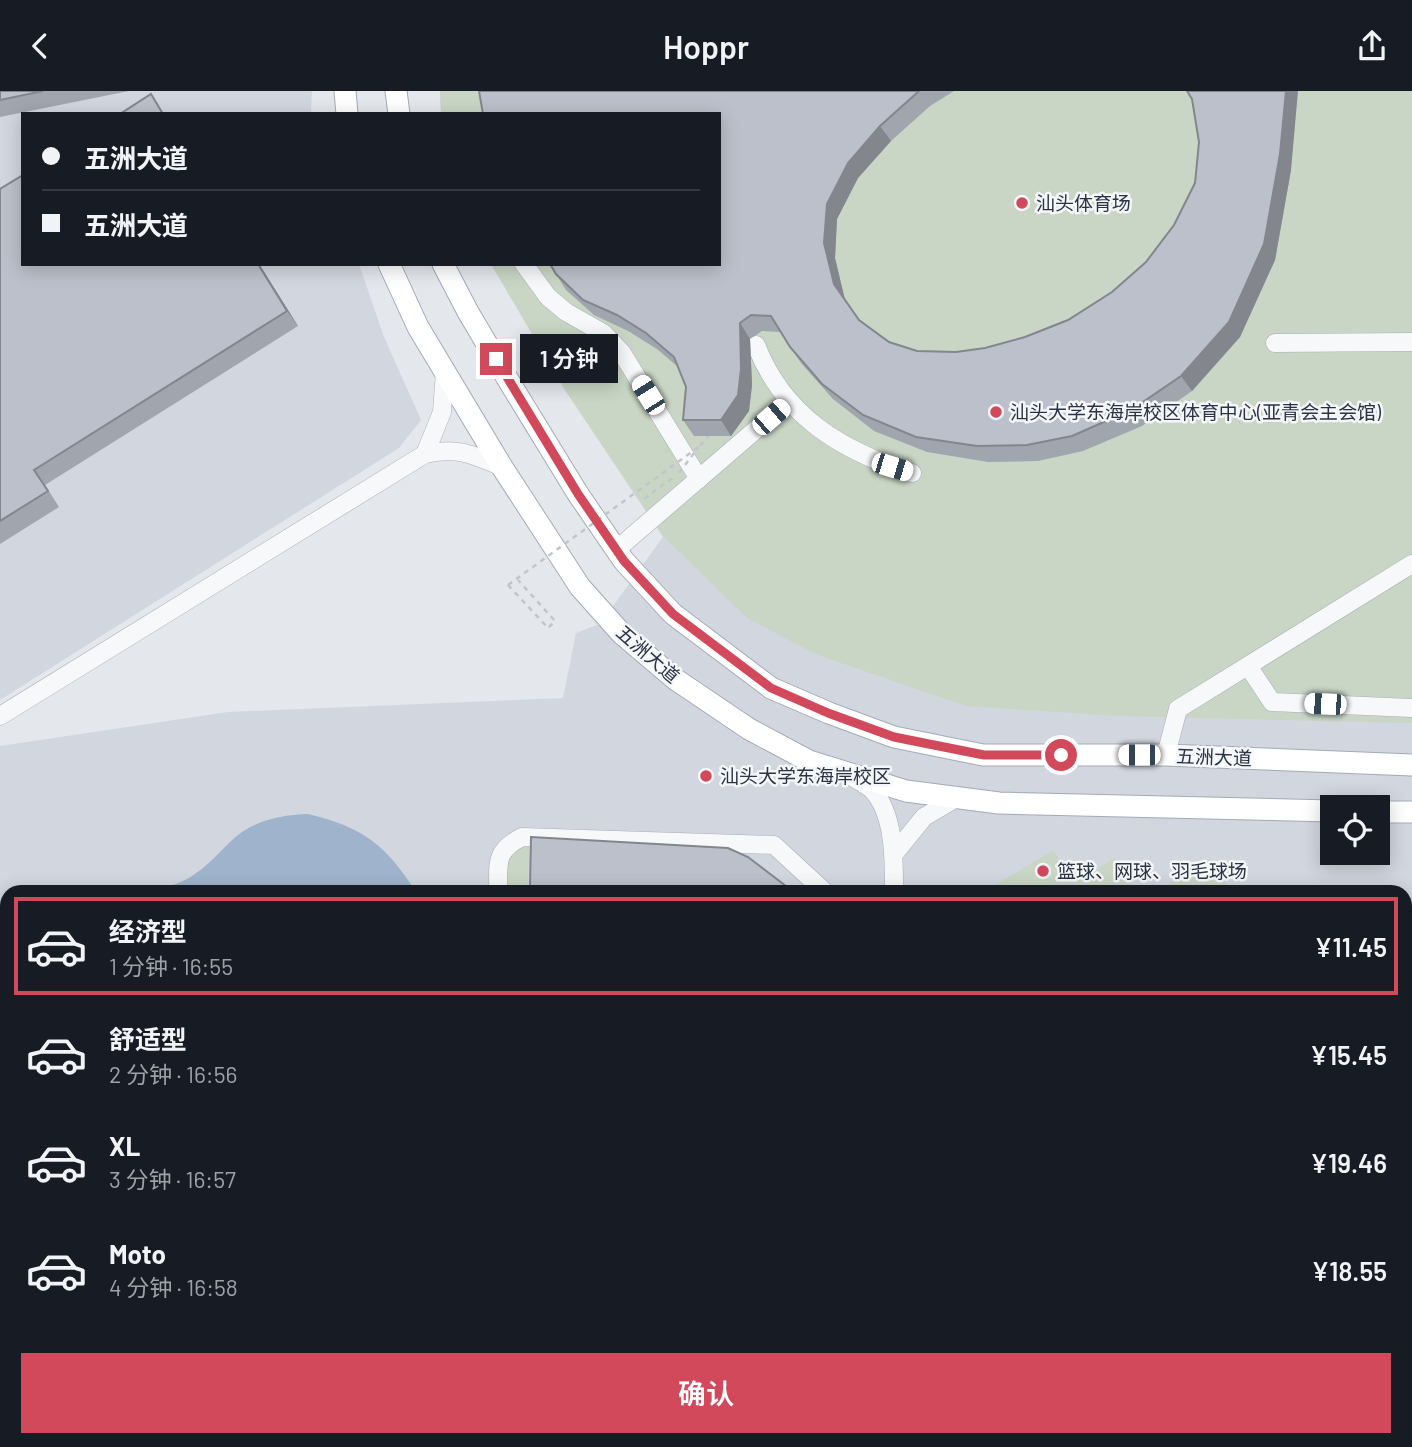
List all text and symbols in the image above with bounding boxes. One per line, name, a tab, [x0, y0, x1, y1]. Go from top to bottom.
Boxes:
icon: back	[21, 27, 59, 65]
text: Hoppr	[663, 27, 749, 65]
icon: share	[1353, 27, 1391, 65]
text: 五洲大道	[84, 142, 188, 173]
place label: 汕头体育场	[1036, 191, 1131, 214]
marker: 汕头体育场	[1014, 195, 1030, 211]
text: 五洲大道	[84, 209, 188, 240]
callout: 1 分钟	[520, 335, 618, 383]
route end	[480, 343, 512, 375]
text: 1 分钟	[540, 344, 598, 372]
car	[628, 372, 669, 418]
car	[749, 395, 794, 439]
place label: 汕头大学东海岸校区体育中心(亚青会主会馆)	[1010, 400, 1382, 423]
marker: 汕头大学东海岸校区体育中心(亚青会主会馆)	[988, 404, 1004, 420]
car	[869, 451, 916, 483]
street label: 五洲大道	[612, 620, 685, 687]
car	[1304, 693, 1347, 715]
route start	[1045, 739, 1077, 771]
street label: 五洲大道	[1176, 744, 1252, 769]
car	[1119, 745, 1161, 766]
place label: 汕头大学东海岸校区	[720, 764, 891, 787]
marker: 汕头大学东海岸校区	[698, 768, 714, 784]
map controls	[1320, 795, 1390, 865]
button: locate	[1320, 795, 1390, 865]
place label: 篮球、网球、羽毛球场	[1057, 859, 1247, 882]
marker: 篮球、网球、羽毛球场	[1035, 863, 1051, 879]
icon: car	[25, 915, 88, 978]
text: 经济型	[109, 915, 187, 946]
text: ¥11.45	[1315, 931, 1387, 962]
text: 1 分钟 · 16:55	[109, 952, 233, 980]
icon: car	[25, 1023, 88, 1086]
text: 舒适型	[109, 1023, 187, 1054]
text: ¥15.45	[1310, 1039, 1387, 1070]
text: 2 分钟 · 16:56	[109, 1060, 237, 1088]
text: XL	[109, 1130, 140, 1161]
icon: car	[25, 1131, 88, 1194]
text: ¥19.46	[1310, 1147, 1387, 1178]
text: 3 分钟 · 16:57	[109, 1165, 236, 1193]
text: Moto	[109, 1238, 166, 1269]
icon: car	[25, 1239, 88, 1302]
text: ¥18.55	[1311, 1255, 1387, 1286]
text: 4 分钟 · 16:58	[109, 1273, 238, 1301]
button: 确认	[21, 1353, 1391, 1433]

